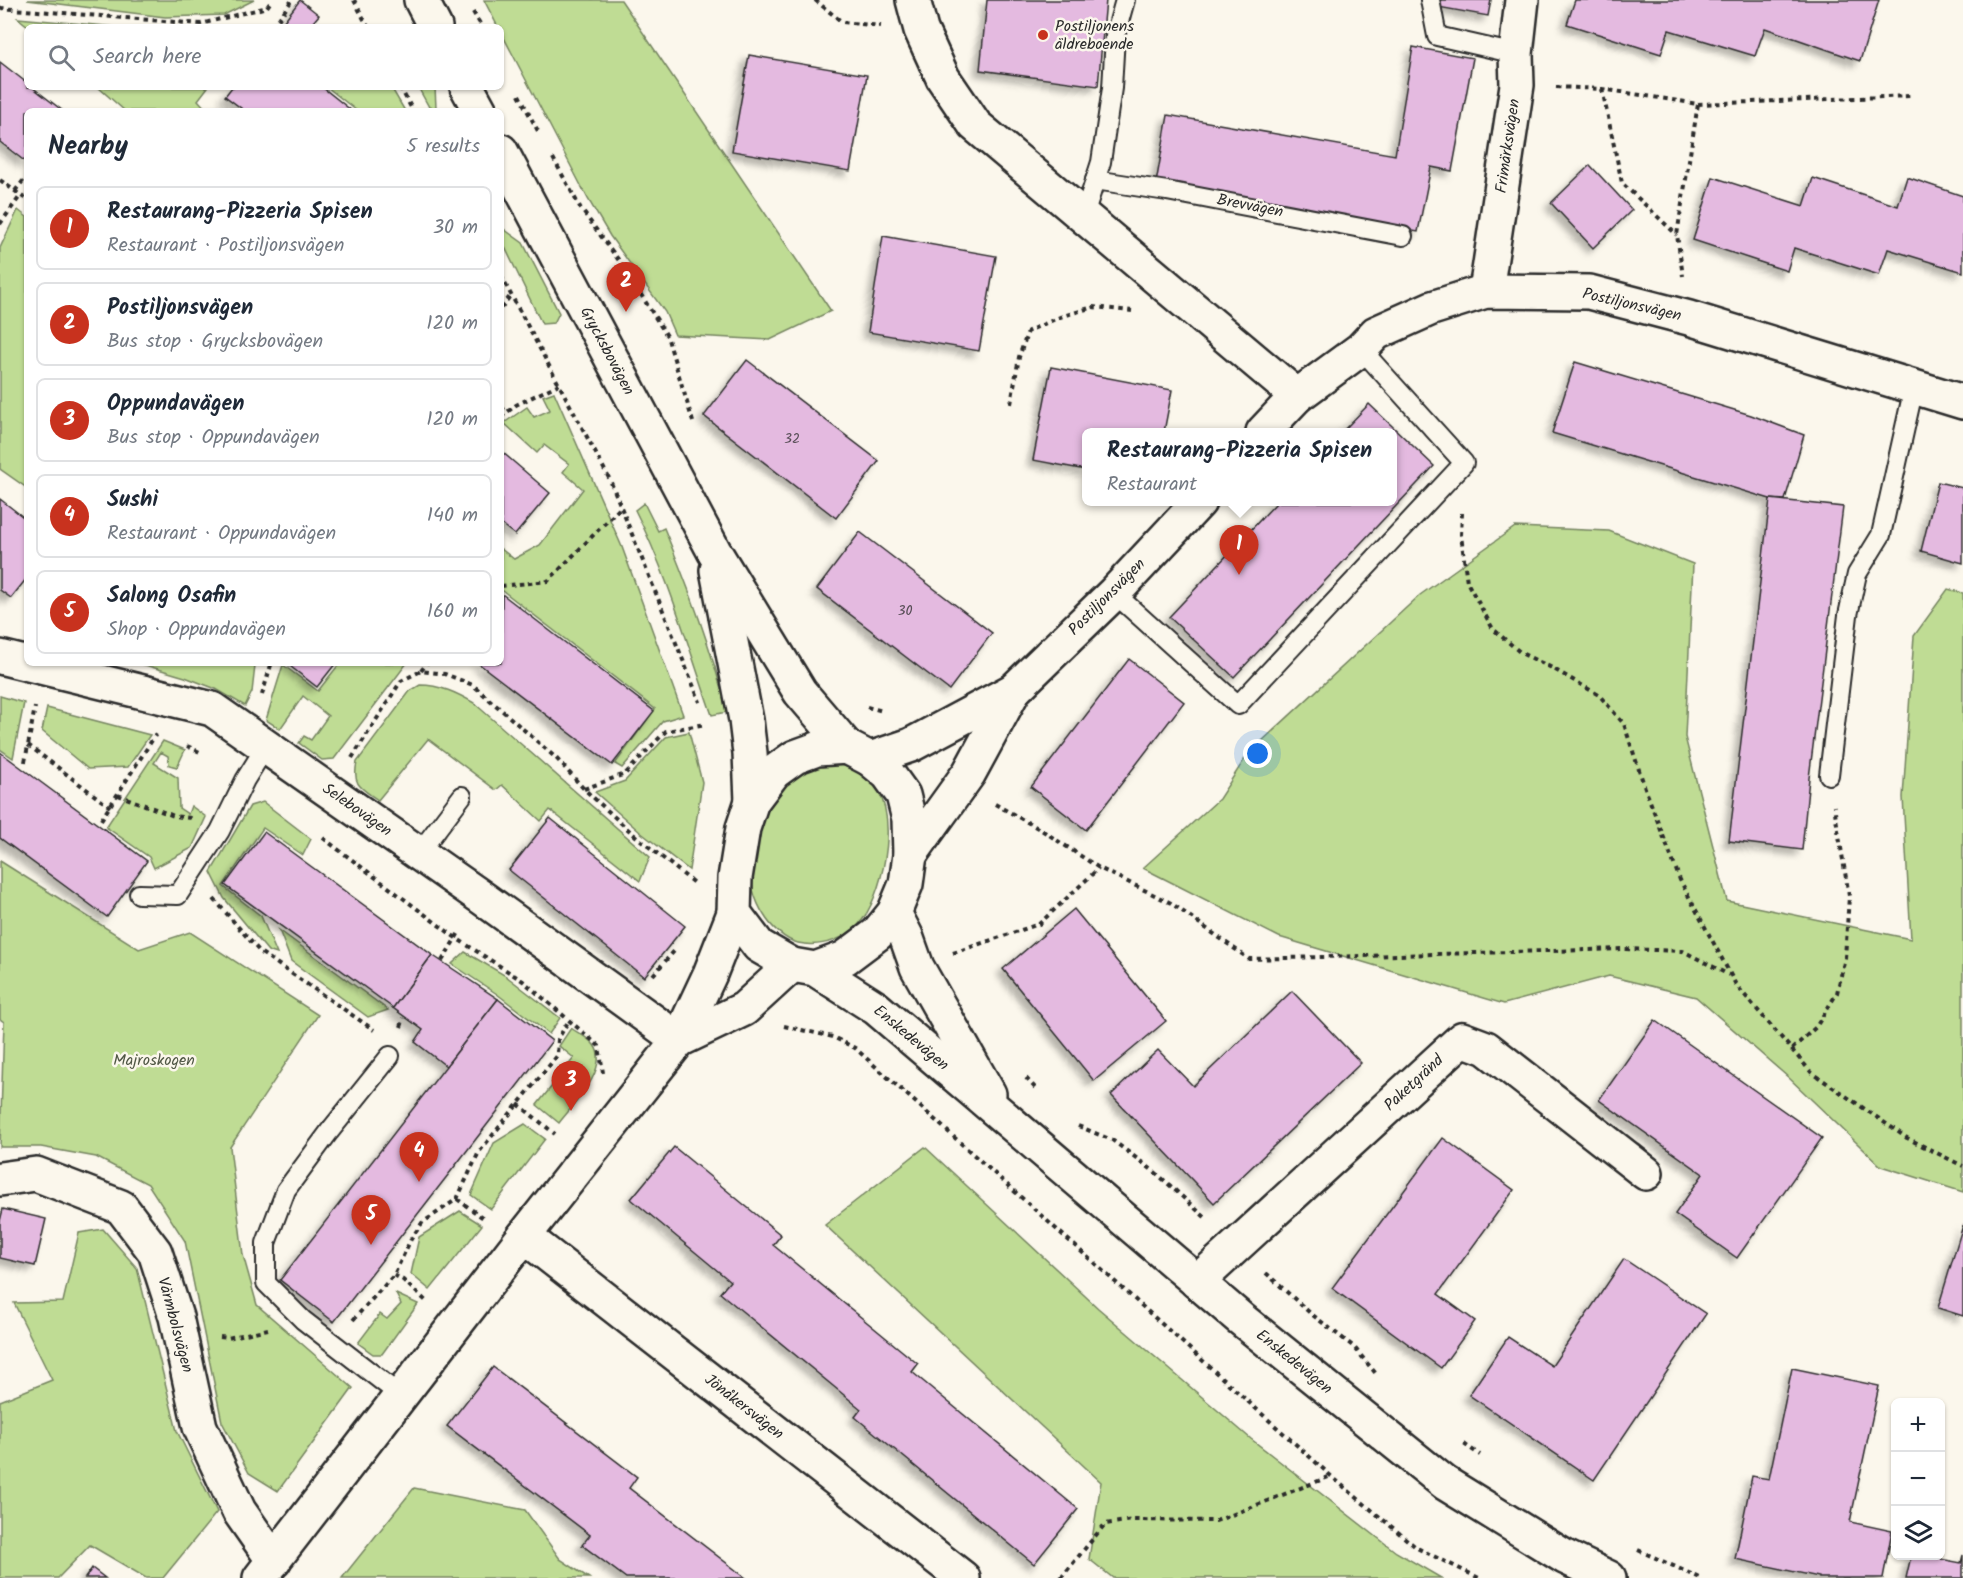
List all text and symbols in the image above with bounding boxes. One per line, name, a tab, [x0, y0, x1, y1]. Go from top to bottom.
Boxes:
place label: Postiljonens äldreboende	[1055, 14, 1134, 57]
search box	[24, 24, 504, 90]
marker: Postiljonens äldreboende	[1036, 28, 1050, 42]
text: Search here	[93, 40, 201, 75]
icon: search	[45, 41, 78, 74]
street label: Frimärksvägen	[1489, 97, 1527, 195]
text: Nearby	[48, 126, 128, 168]
text: 5 results	[406, 131, 480, 163]
street label: Brevvägen	[1215, 187, 1285, 225]
text: Restaurang-Pizzeria Spisen	[107, 195, 373, 230]
text: 1	[66, 212, 73, 244]
text: 30 m	[433, 212, 478, 244]
text: Restaurant · Postiljonsvägen	[107, 230, 344, 262]
pin: 2	[606, 262, 646, 312]
street label: Postiljonsvägen	[1580, 281, 1684, 329]
text: Postiljonsvägen	[107, 291, 253, 326]
street label: Grycksbovägen	[573, 302, 641, 400]
text: 2	[64, 308, 75, 340]
text: 120 m	[426, 308, 478, 340]
text: Bus stop · Grycksbovägen	[107, 326, 323, 358]
text: Oppundavägen	[107, 387, 244, 422]
text: 3	[64, 404, 75, 436]
text: 120 m	[426, 404, 478, 436]
text: Bus stop · Oppundavägen	[107, 422, 320, 454]
house number: 32	[784, 428, 800, 450]
popup	[1082, 428, 1397, 506]
text: Restaurang-Pizzeria Spisen	[1107, 434, 1372, 469]
text: Restaurant	[1107, 469, 1197, 501]
text: Sushi	[107, 483, 158, 518]
text: 4	[64, 500, 75, 532]
text: 140 m	[427, 500, 478, 532]
text: Restaurant · Oppundavägen	[107, 518, 336, 550]
pin: 1	[1220, 526, 1258, 575]
street label: Postiljonsvägen	[1062, 552, 1152, 642]
text: Salong Osafin	[107, 579, 236, 614]
text: 5	[64, 596, 75, 628]
text: 160 m	[427, 596, 478, 628]
house number: 30	[898, 600, 913, 622]
text: Shop · Oppundavägen	[107, 614, 286, 646]
your location	[1243, 739, 1272, 768]
street label: Selebovägen	[317, 777, 397, 843]
street label: Enskedevägen	[868, 999, 954, 1077]
park label: Majroskogen	[113, 1048, 195, 1073]
street label: Paketgränd	[1378, 1048, 1450, 1117]
pin: 3	[552, 1062, 590, 1111]
pin: 4	[400, 1132, 438, 1182]
pin: 5	[352, 1196, 391, 1245]
street label: Värmbolsvägen	[150, 1274, 200, 1376]
street label: Enskedevägen	[1250, 1323, 1338, 1401]
street label: Jönåkersvägen	[699, 1368, 789, 1446]
map controls	[1891, 1398, 1945, 1560]
button: +	[1891, 1398, 1945, 1452]
button: −	[1891, 1452, 1945, 1506]
button: layers	[1891, 1506, 1945, 1560]

